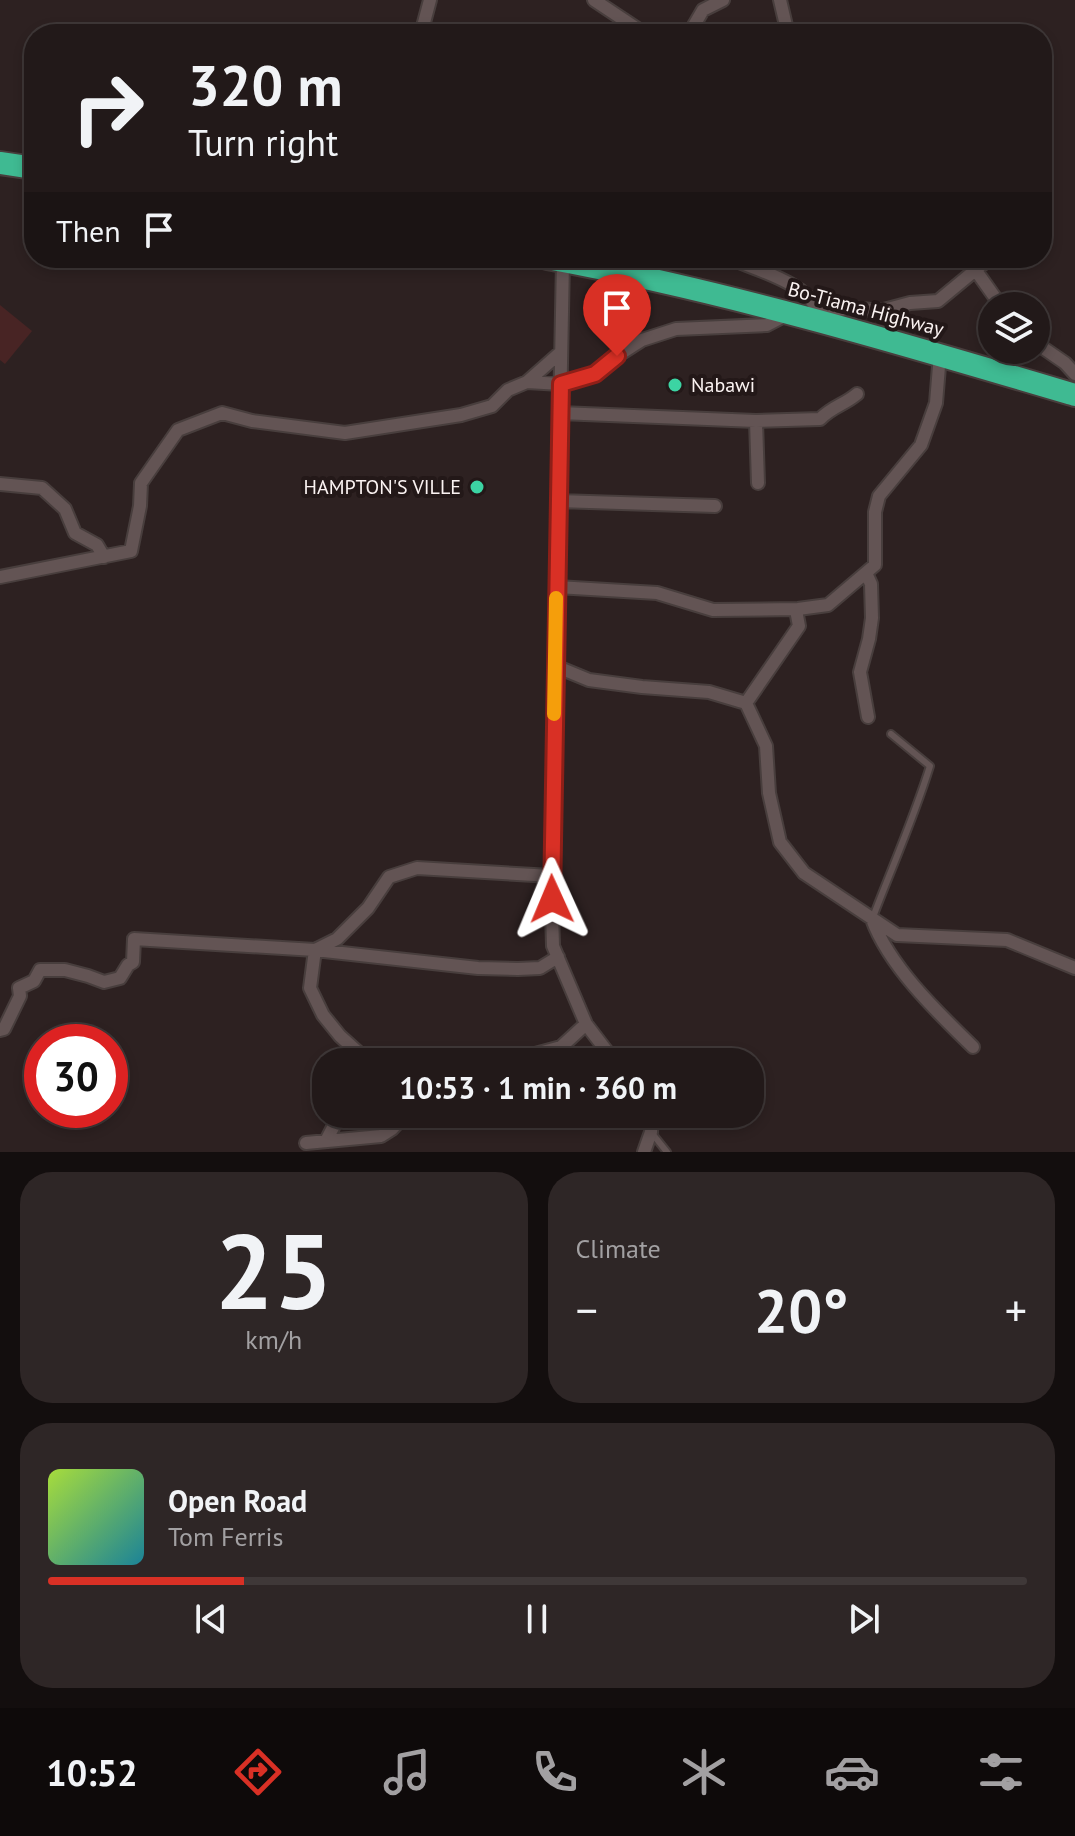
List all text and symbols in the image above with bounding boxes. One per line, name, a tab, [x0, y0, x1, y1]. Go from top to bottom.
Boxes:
text: 320 m	[188, 49, 343, 121]
icon: right	[56, 56, 160, 160]
text: Turn right	[188, 119, 338, 166]
icon: arrive	[137, 208, 181, 252]
text: Then	[56, 211, 121, 250]
pin	[583, 274, 651, 356]
street label: Bo-Tiama Highway	[785, 276, 947, 342]
icon: arrive	[595, 286, 639, 330]
map controls	[978, 292, 1050, 364]
button: layers	[978, 292, 1050, 364]
place label: Nabawi	[691, 372, 755, 398]
marker: Nabawi	[666, 376, 684, 394]
place label: HAMPTON'S VILLE	[304, 474, 461, 500]
marker: HAMPTON'S VILLE	[468, 478, 486, 496]
position arrow	[510, 857, 594, 941]
speed limit sign: 30	[24, 1024, 128, 1128]
text: 10:53 · 1 min · 360 m	[399, 1068, 677, 1107]
text: 25	[215, 1203, 333, 1338]
text: Climate	[576, 1232, 661, 1265]
text: 20°	[754, 1271, 848, 1349]
text: −	[576, 1281, 598, 1338]
text: +	[1005, 1281, 1027, 1338]
text: km/h	[245, 1323, 302, 1356]
text: Open Road	[168, 1481, 307, 1520]
text: Tom Ferris	[168, 1520, 283, 1553]
icon: previous	[189, 1597, 233, 1641]
icon: pause	[515, 1597, 559, 1641]
icon: next	[842, 1597, 886, 1641]
icon: directions	[230, 1744, 286, 1800]
icon: music	[379, 1744, 435, 1800]
icon: phone	[527, 1744, 583, 1800]
icon: climate	[676, 1744, 732, 1800]
icon: car	[824, 1744, 880, 1800]
icon: filters	[973, 1744, 1029, 1800]
text: 10:52	[46, 1749, 138, 1796]

